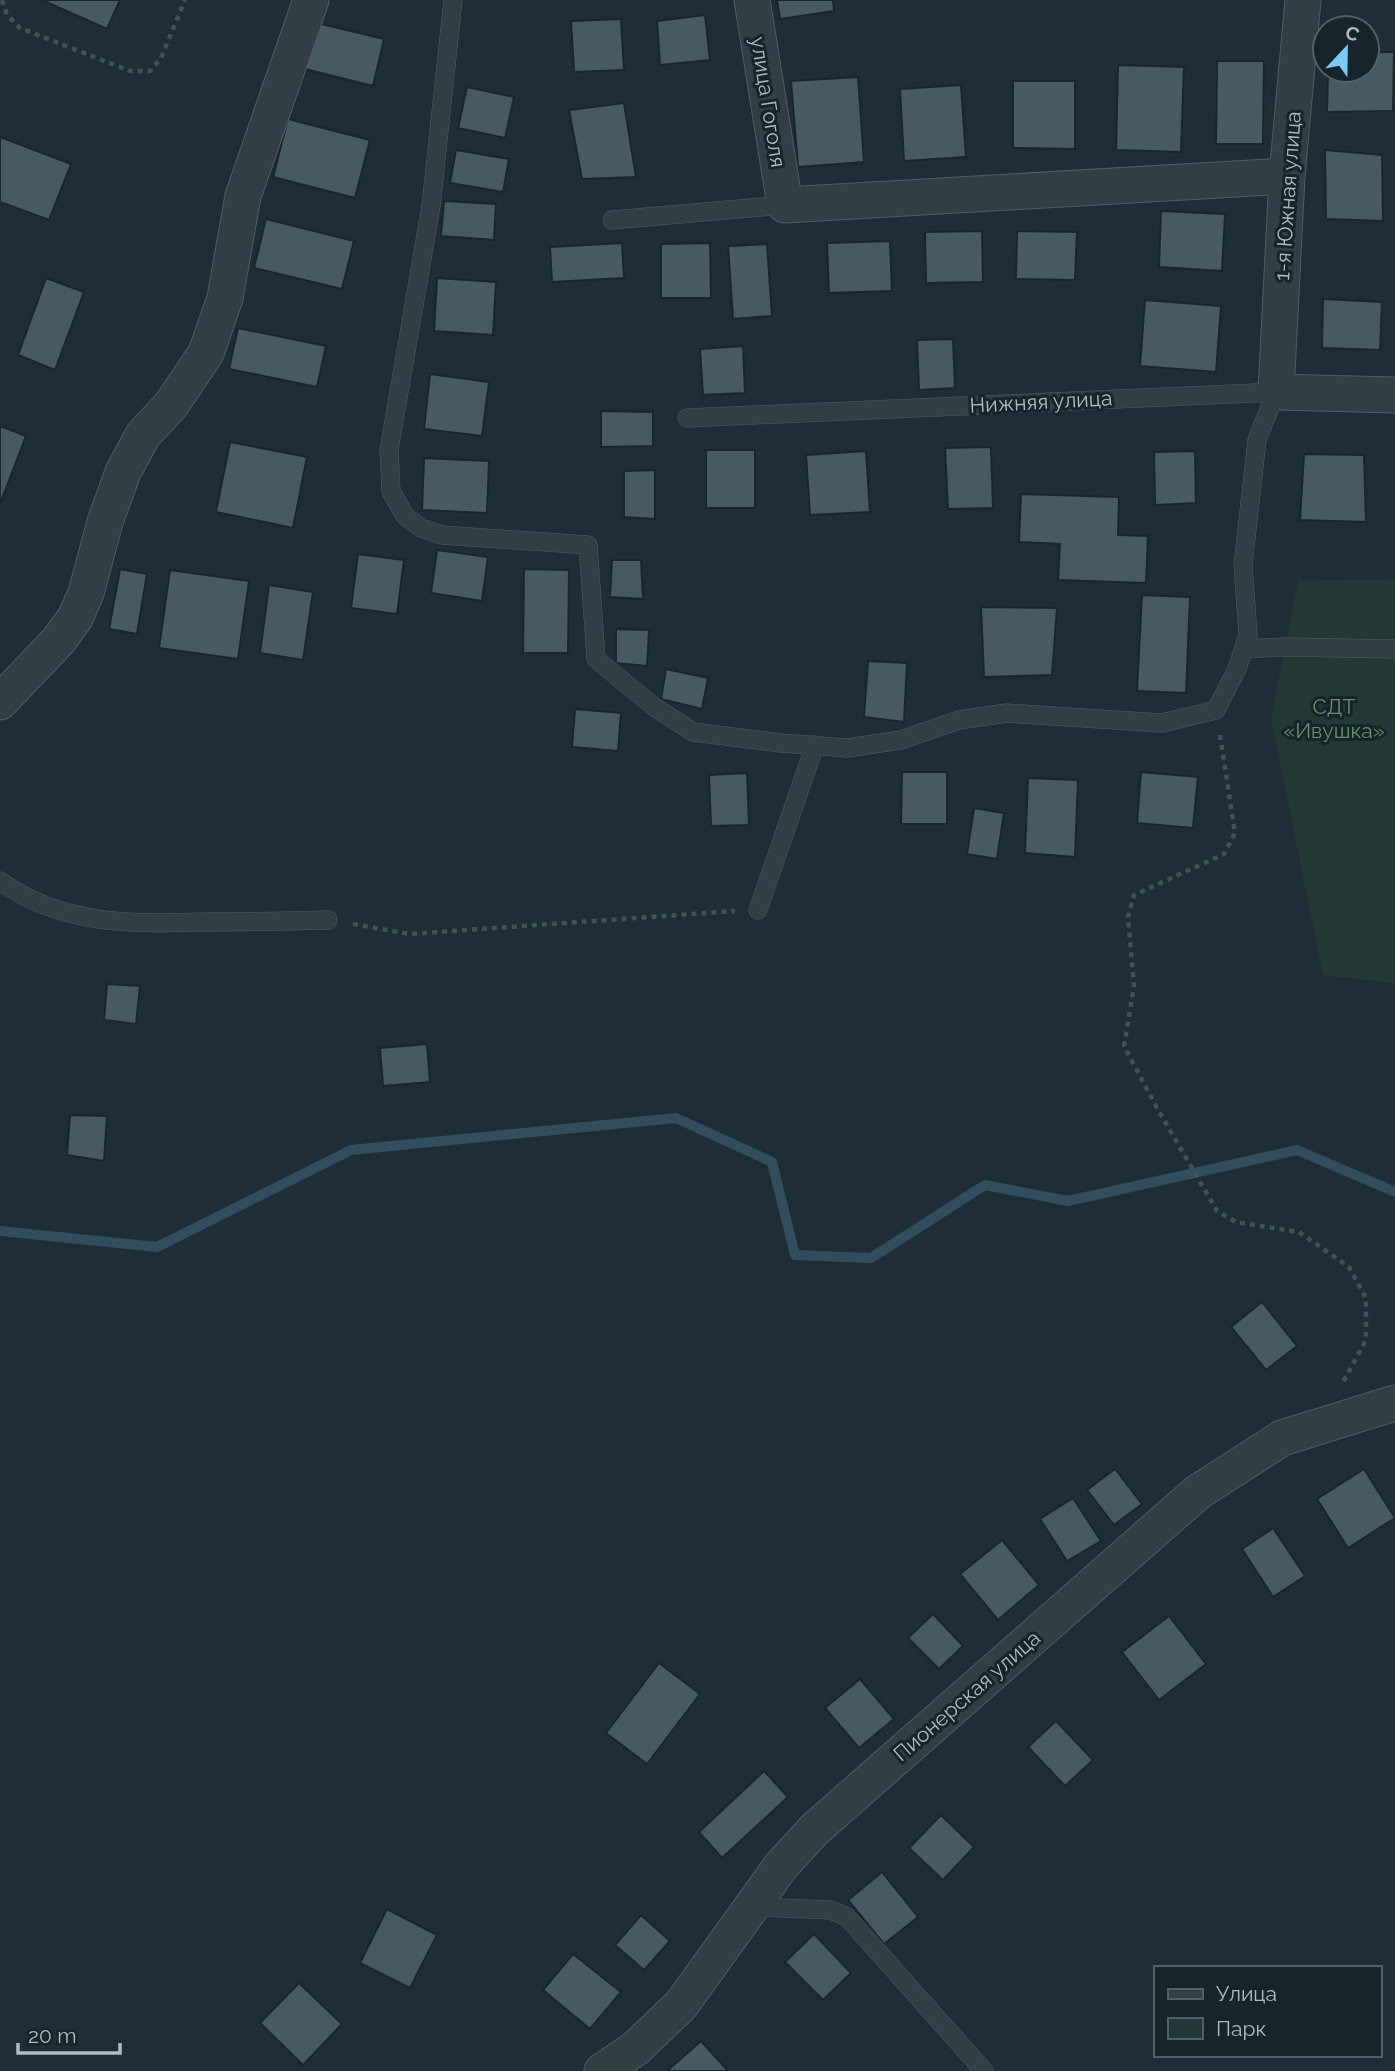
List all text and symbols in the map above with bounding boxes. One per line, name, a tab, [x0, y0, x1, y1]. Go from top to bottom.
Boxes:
north arrow	[1311, 14, 1381, 84]
text: С	[1342, 21, 1363, 46]
street label: улица Гоголя	[746, 35, 791, 169]
street label: 1-я Южная улица	[1269, 110, 1306, 282]
street label: Нижняя улица	[969, 385, 1113, 418]
park label: СДТ «Ивушка»	[1283, 694, 1385, 743]
street label: Пионерская улица	[888, 1625, 1045, 1766]
legend	[1154, 1966, 1381, 2057]
text: Улица	[1216, 1981, 1277, 2006]
scale bar	[18, 2011, 119, 2056]
text: Парк	[1216, 2016, 1266, 2041]
text: 20 m	[28, 2023, 76, 2048]

